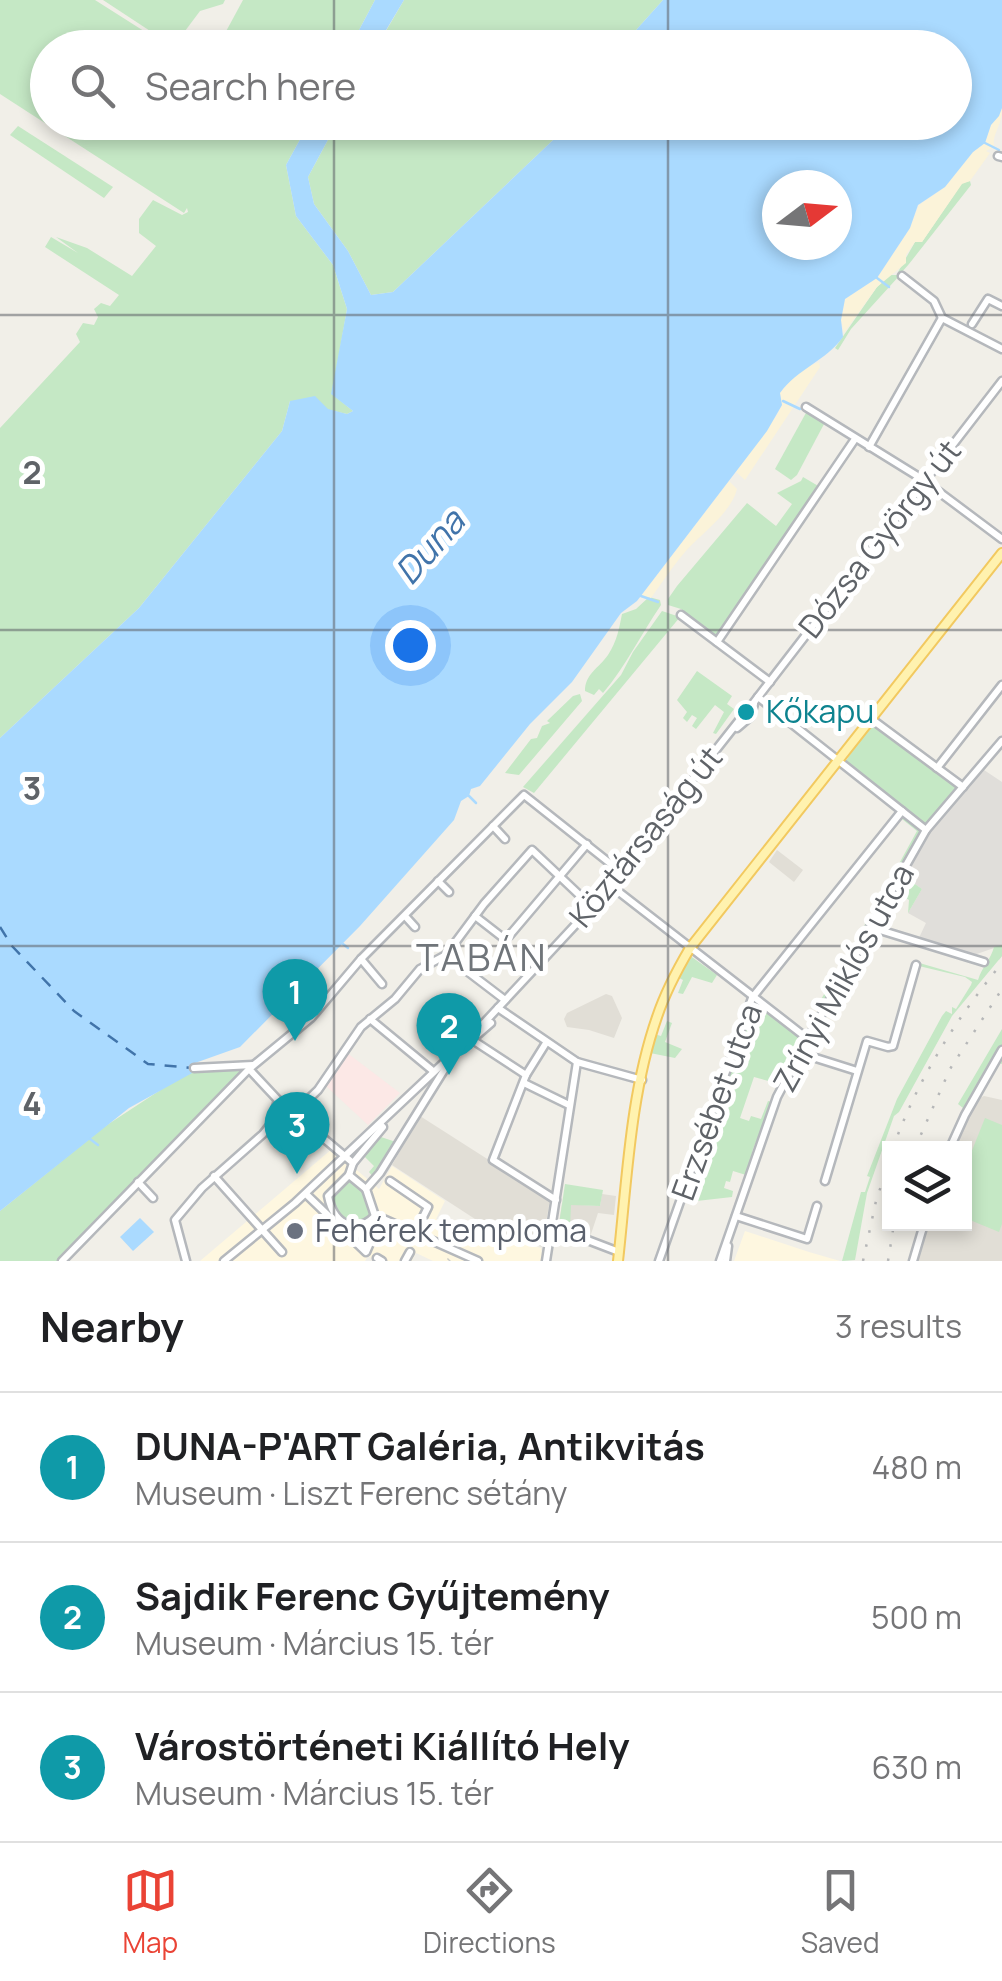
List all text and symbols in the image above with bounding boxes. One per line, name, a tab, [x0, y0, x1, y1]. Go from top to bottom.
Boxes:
search box	[30, 30, 972, 140]
icon: search	[65, 58, 120, 113]
text: Search here	[145, 59, 356, 111]
north arrow	[762, 170, 852, 260]
street label: Dózsa György út	[788, 430, 971, 647]
text: 2	[22, 450, 42, 494]
water label: Duna	[383, 498, 476, 594]
your location	[385, 620, 436, 671]
place label: Kőkapu	[766, 689, 874, 733]
marker: Kőkapu	[735, 701, 757, 723]
street label: Köztársaság út	[559, 737, 732, 936]
text: 3	[23, 766, 41, 810]
street label: Zrínyi Miklós utca	[762, 856, 924, 1099]
district label: TABÁN	[416, 930, 548, 982]
pin: 1	[262, 958, 328, 1041]
pin: 2	[416, 992, 482, 1075]
street label: Erzsébet utca	[660, 998, 772, 1206]
text: 4	[22, 1081, 42, 1125]
pin: 3	[264, 1092, 330, 1174]
map controls	[882, 1141, 972, 1231]
button: layers	[882, 1141, 972, 1231]
place label: Fehérek temploma	[315, 1208, 587, 1252]
marker: Fehérek temploma	[284, 1220, 306, 1242]
text: Nearby	[40, 1297, 184, 1355]
text: 3 results	[835, 1304, 962, 1348]
text: DUNA-P'ART Galéria, Antikvitás	[135, 1419, 705, 1471]
text: 1	[65, 1445, 80, 1489]
text: 480 m	[872, 1445, 962, 1489]
text: Museum · Liszt Ferenc sétány	[135, 1471, 568, 1515]
text: Sajdik Ferenc Gyűjtemény	[135, 1569, 609, 1621]
text: 2	[63, 1595, 82, 1639]
text: 500 m	[871, 1595, 962, 1639]
text: Museum · Március 15. tér	[135, 1621, 494, 1665]
text: Várostörténeti Kiállító Hely	[135, 1719, 630, 1771]
text: 3	[63, 1745, 82, 1789]
text: 630 m	[871, 1745, 962, 1789]
text: Museum · Március 15. tér	[135, 1771, 494, 1815]
tab: Map	[122, 1863, 178, 1961]
tab: Directions	[423, 1863, 556, 1961]
tab: Saved	[801, 1863, 880, 1961]

